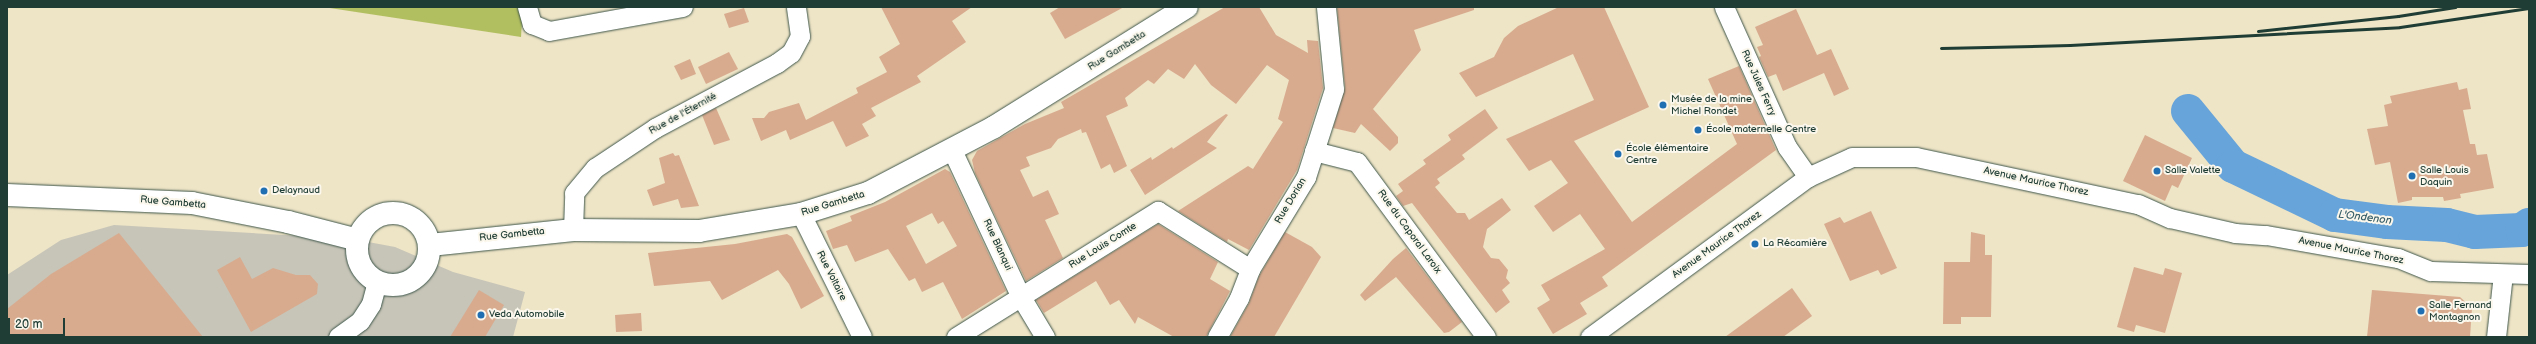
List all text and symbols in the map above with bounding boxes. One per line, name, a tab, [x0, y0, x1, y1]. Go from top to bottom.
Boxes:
street label: Rue Gambetta	[1086, 28, 1148, 74]
street label: Rue Jules Ferry	[1738, 48, 1778, 118]
street label: Rue de l'Éternité	[647, 90, 719, 138]
place label: Musée de la mine Michel Rondet	[1671, 93, 1752, 116]
marker: Musée de la mine Michel Rondet	[1658, 100, 1668, 110]
place label: École maternelle Centre	[1706, 124, 1816, 136]
marker: École maternelle Centre	[1693, 125, 1703, 135]
place label: École élémentaire Centre	[1626, 142, 1708, 166]
marker: École élémentaire Centre	[1613, 149, 1623, 159]
place label: Salle Louis Daquin	[2420, 164, 2469, 188]
street label: Avenue Maurice Thorez	[1982, 165, 2090, 199]
place label: Salle Valette	[2165, 165, 2221, 177]
marker: Salle Valette	[2152, 166, 2162, 176]
marker: Salle Louis Daquin	[2407, 171, 2417, 181]
street label: Rue Dorian	[1273, 176, 1309, 226]
place label: Delaynaud	[272, 185, 320, 197]
marker: Delaynaud	[259, 186, 269, 196]
street label: Rue du Caporal Laroix	[1375, 188, 1443, 276]
street label: Rue Gambetta	[800, 189, 866, 219]
street label: Rue Gambetta	[140, 194, 206, 212]
water label: L'Ondenon	[2337, 208, 2393, 228]
street label: Avenue Maurice Thorez	[1670, 209, 1764, 281]
street label: Rue Blanqui	[980, 217, 1014, 273]
street label: Rue Louis Comte	[1067, 220, 1139, 272]
street label: Rue Gambetta	[479, 226, 545, 244]
street label: Avenue Maurice Thorez	[2297, 235, 2405, 267]
place label: La Récamière	[1763, 238, 1827, 250]
marker: La Récamière	[1750, 239, 1760, 249]
street label: Rue Voltaire	[813, 249, 849, 303]
place label: Salle Fernand Montagnon	[2429, 299, 2492, 322]
marker: Salle Fernand Montagnon	[2416, 306, 2426, 316]
place label: Veda Automobile	[489, 309, 564, 321]
scale bar	[10, 310, 67, 336]
marker: Veda Automobile	[476, 310, 486, 320]
text: 20 m	[15, 317, 42, 332]

